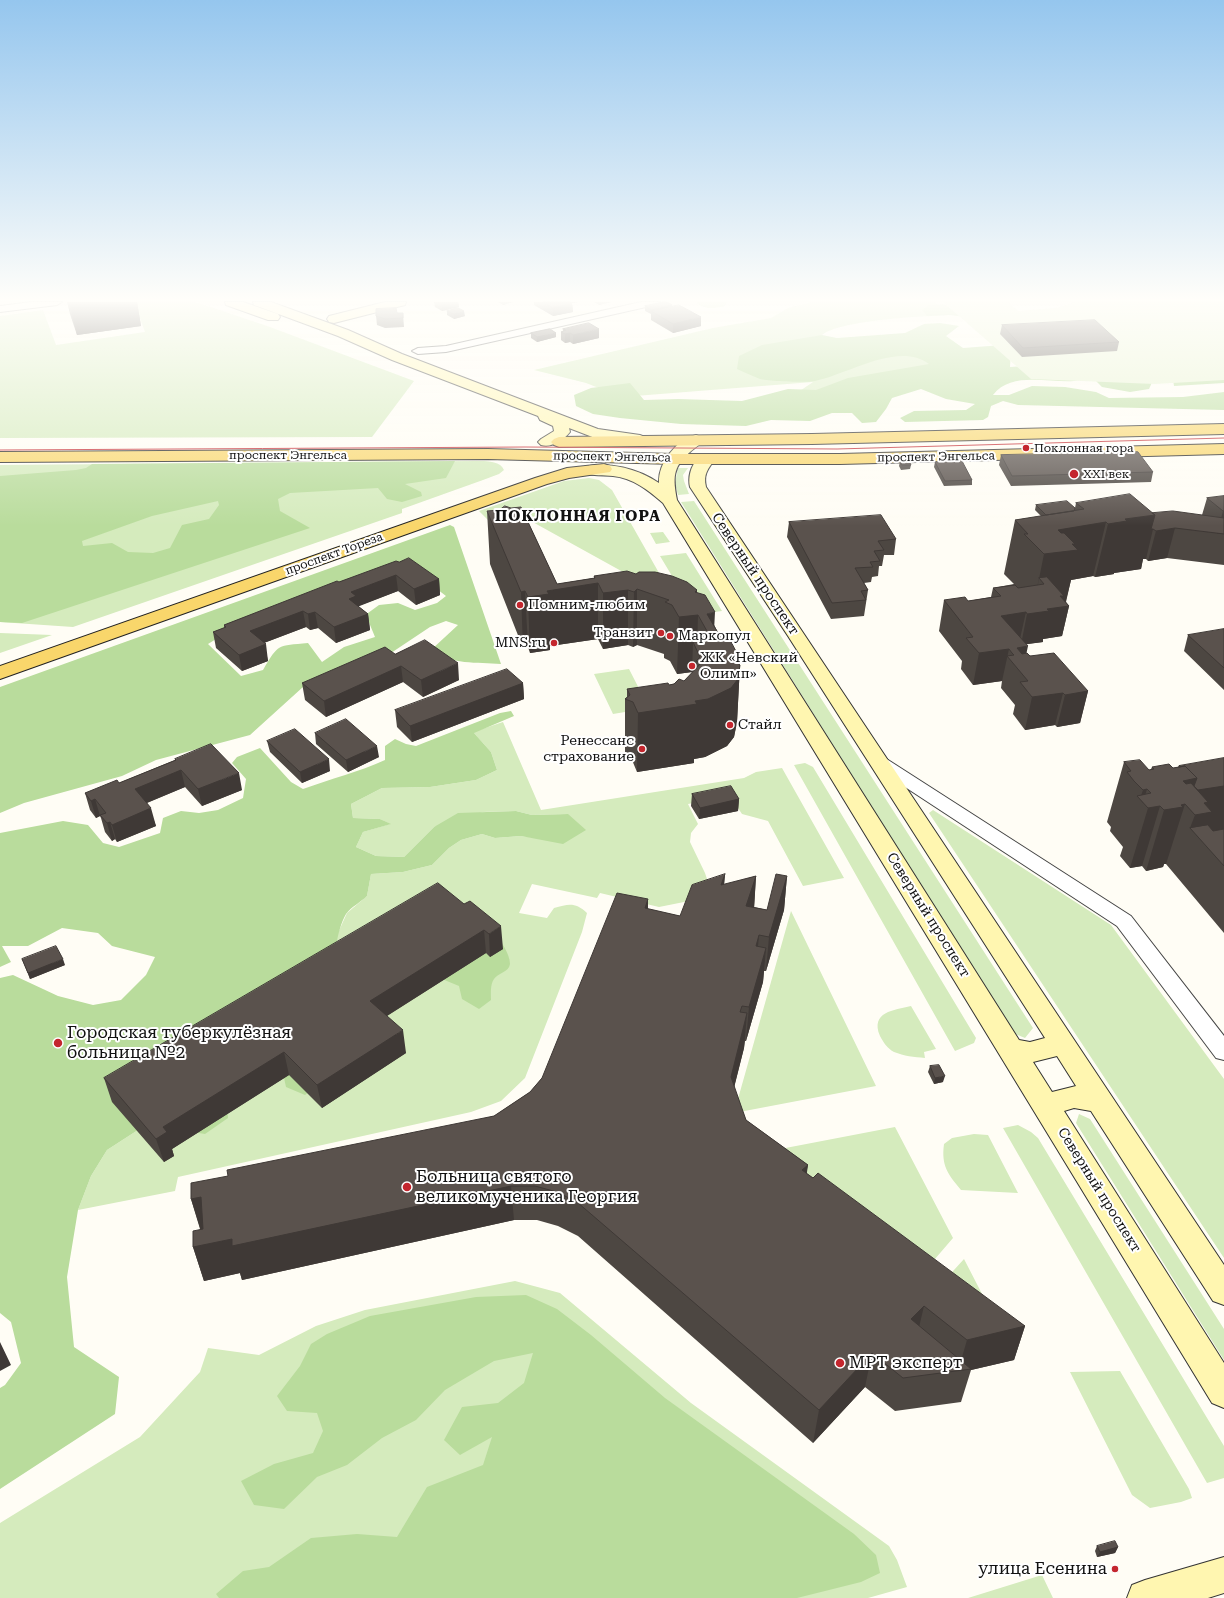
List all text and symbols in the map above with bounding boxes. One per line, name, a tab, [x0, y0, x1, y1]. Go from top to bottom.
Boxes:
place label: Поклонная гора	[1034, 441, 1133, 455]
marker: Поклонная гора	[1021, 443, 1031, 453]
street label: проспект Энгельса	[229, 448, 347, 462]
street label: проспект Энгельса	[553, 449, 671, 465]
street label: проспект Энгельса	[877, 449, 995, 465]
place label: XXI век	[1083, 467, 1129, 481]
marker: XXI век	[1068, 468, 1080, 480]
district label: ПОКЛОННАЯ ГОРА	[495, 508, 661, 526]
street label: Северный проспект	[708, 510, 802, 638]
street label: проспект Тореза	[283, 530, 385, 578]
place label: Помним-любим	[528, 597, 646, 613]
marker: Помним-любим	[515, 600, 525, 610]
place label: Транзит	[593, 625, 653, 641]
marker: Транзит	[656, 628, 666, 638]
place label: Маркопул	[678, 628, 751, 644]
marker: Маркопул	[665, 631, 675, 641]
place label: MNS.ru	[495, 635, 546, 651]
marker: MNS.ru	[549, 638, 559, 648]
place label: ЖК «Невский Олимп»	[700, 650, 798, 682]
marker: ЖК «Невский Олимп»	[687, 661, 697, 671]
place label: Стайл	[738, 717, 782, 733]
marker: Стайл	[725, 720, 735, 730]
place label: Ренессанс страхование	[543, 733, 634, 766]
marker: Ренессанс страхование	[637, 744, 647, 754]
street label: Северный проспект	[883, 850, 973, 980]
place label: Городская туберкулёзная больница №2	[67, 1023, 291, 1063]
marker: Городская туберкулёзная больница №2	[52, 1037, 64, 1049]
street label: Северный проспект	[1054, 1125, 1144, 1255]
place label: Больница святого великомученика Георгия	[416, 1167, 638, 1207]
marker: Больница святого великомученика Георгия	[401, 1181, 413, 1193]
place label: МРТ эксперт	[849, 1353, 962, 1373]
marker: МРТ эксперт	[834, 1357, 846, 1369]
place label: улица Есенина	[978, 1559, 1107, 1579]
marker: улица Есенина	[1110, 1564, 1120, 1574]

